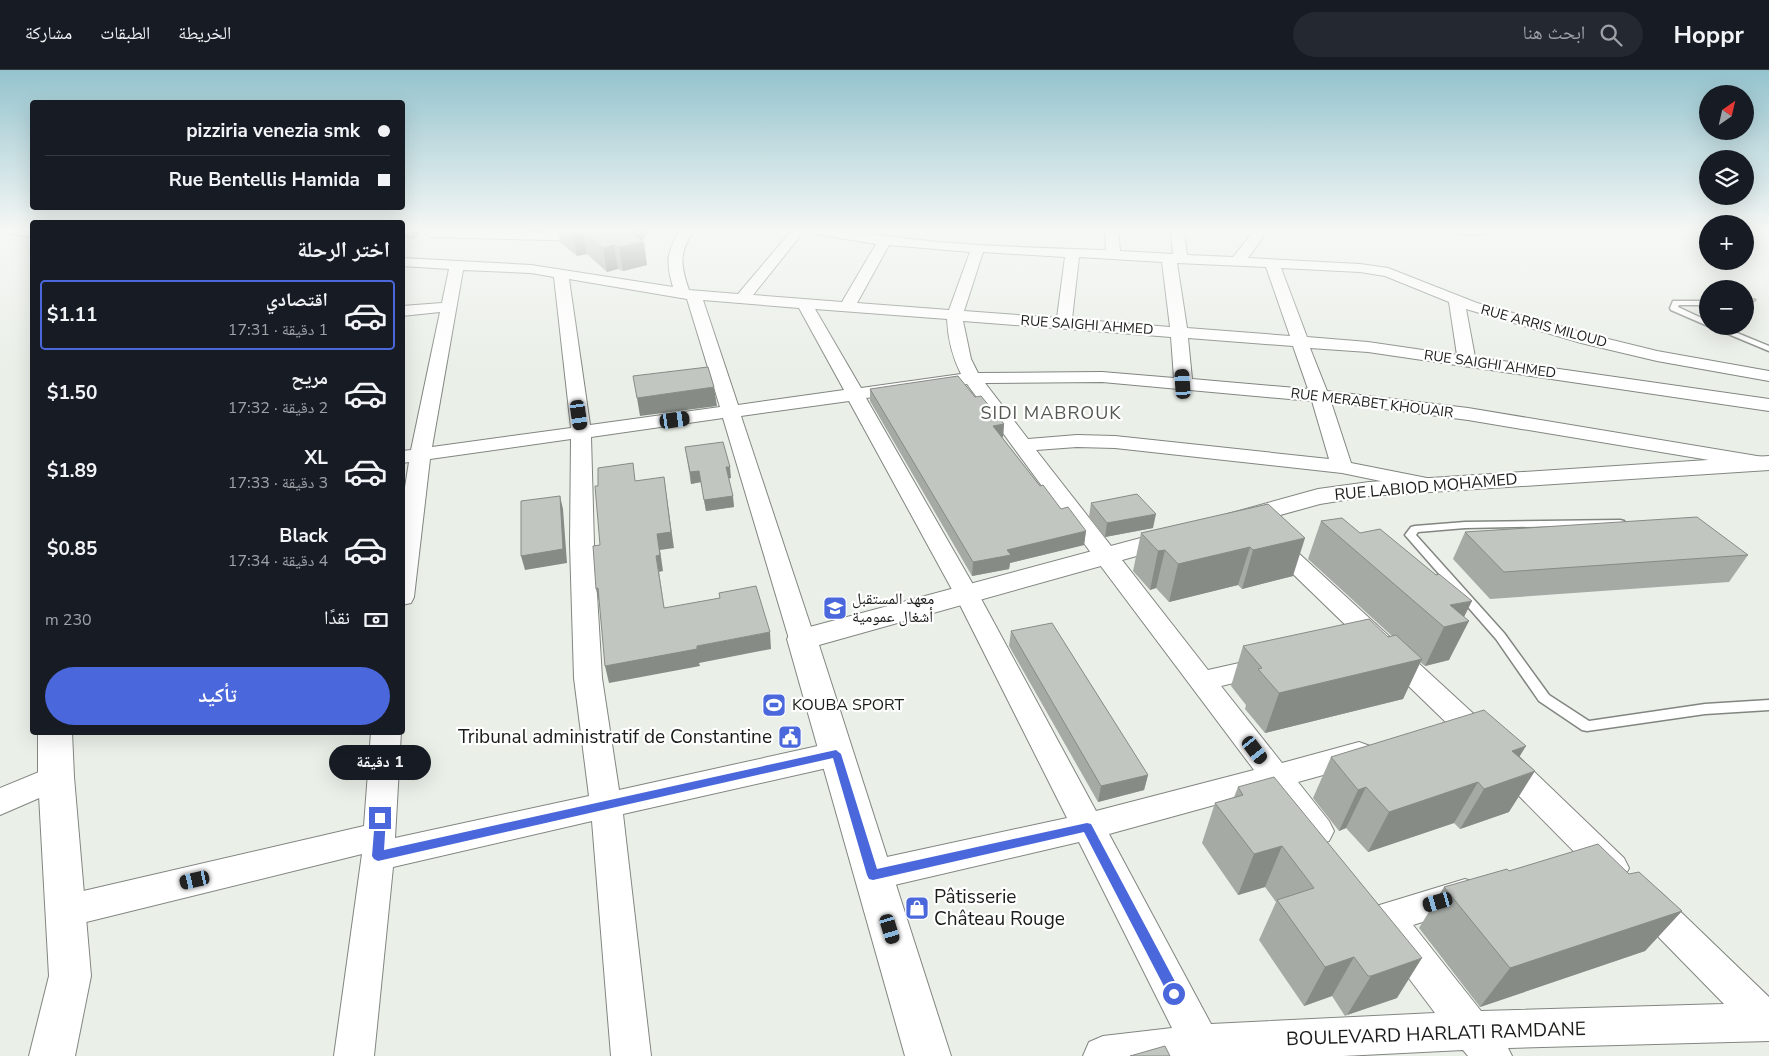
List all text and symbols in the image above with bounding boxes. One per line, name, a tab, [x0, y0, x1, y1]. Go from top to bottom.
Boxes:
search box	[1293, 12, 1643, 57]
text: Hoppr	[1673, 19, 1744, 51]
text: ابحث هنا	[1523, 20, 1585, 46]
text: مشاركة	[25, 21, 72, 45]
text: الطبقات	[100, 21, 150, 45]
text: الخريطة	[178, 21, 231, 45]
icon: search	[1597, 21, 1625, 49]
north arrow	[1699, 85, 1754, 140]
map controls	[1699, 85, 1754, 335]
text: pizziria venezia smk	[186, 118, 360, 144]
button: layers	[1699, 150, 1754, 205]
text: Rue Bentellis Hamida	[169, 167, 360, 193]
button: +	[1699, 215, 1754, 270]
text: اختر الرحلة	[297, 235, 390, 265]
button: −	[1699, 280, 1754, 335]
text: اقتصادي	[266, 287, 328, 313]
icon: car	[343, 293, 388, 338]
street label: RUE ARRIS MILOUD	[1479, 300, 1609, 352]
text: $1.11	[47, 302, 97, 328]
street label: RUE SAIGHI AHMED	[1020, 311, 1154, 339]
text: 1 دقيقة · 17:31	[228, 319, 328, 341]
street label: RUE SAIGHI AHMED	[1423, 345, 1557, 383]
text: مريح	[291, 365, 328, 391]
car	[1174, 369, 1191, 399]
icon: car	[343, 371, 388, 416]
text: $1.50	[47, 380, 97, 406]
street label: RUE MERABET KHOUAIR	[1290, 384, 1454, 422]
text: 2 دقيقة · 17:32	[228, 397, 328, 419]
car	[569, 399, 588, 431]
district label: SIDI MABROUK	[980, 401, 1122, 425]
car	[659, 410, 690, 430]
text: XL	[305, 445, 328, 471]
icon: car	[343, 449, 388, 494]
text: $1.89	[47, 458, 97, 484]
street label: RUE LABIOD MOHAMED	[1334, 468, 1518, 506]
text: 3 دقيقة · 17:33	[228, 472, 328, 494]
text: Black	[279, 523, 328, 549]
icon: car	[343, 527, 388, 572]
text: $0.85	[47, 536, 97, 562]
text: 4 دقيقة · 17:34	[228, 550, 328, 572]
place label: معهد المستقبل أشغال عمومية	[852, 588, 934, 628]
school or university icon: معهد المستقبل أشغال عمومية	[822, 595, 848, 621]
text: نقدًا	[324, 605, 350, 631]
icon: cash	[362, 606, 390, 634]
text: 230 m	[45, 609, 92, 631]
button: تأكيد	[45, 667, 390, 725]
sports icon: KOUBA SPORT	[761, 692, 787, 718]
place label: KOUBA SPORT	[792, 694, 904, 716]
place label: Tribunal administratif de Constantine	[458, 724, 772, 750]
public building icon: Tribunal administratif de Constantine	[777, 724, 803, 750]
car	[1239, 734, 1270, 766]
callout: 1 دقيقة	[329, 746, 431, 780]
text: 1 دقيقة	[356, 751, 404, 773]
route end	[369, 807, 391, 829]
car	[178, 869, 211, 891]
place label: Pâtisserie Château Rouge	[934, 884, 1065, 932]
car	[1421, 891, 1454, 913]
shop icon: Pâtisserie Château Rouge	[904, 895, 930, 921]
car	[878, 912, 901, 946]
route start	[1163, 983, 1185, 1005]
street label: BOULEVARD HARLATI RAMDANE	[1286, 1016, 1586, 1052]

